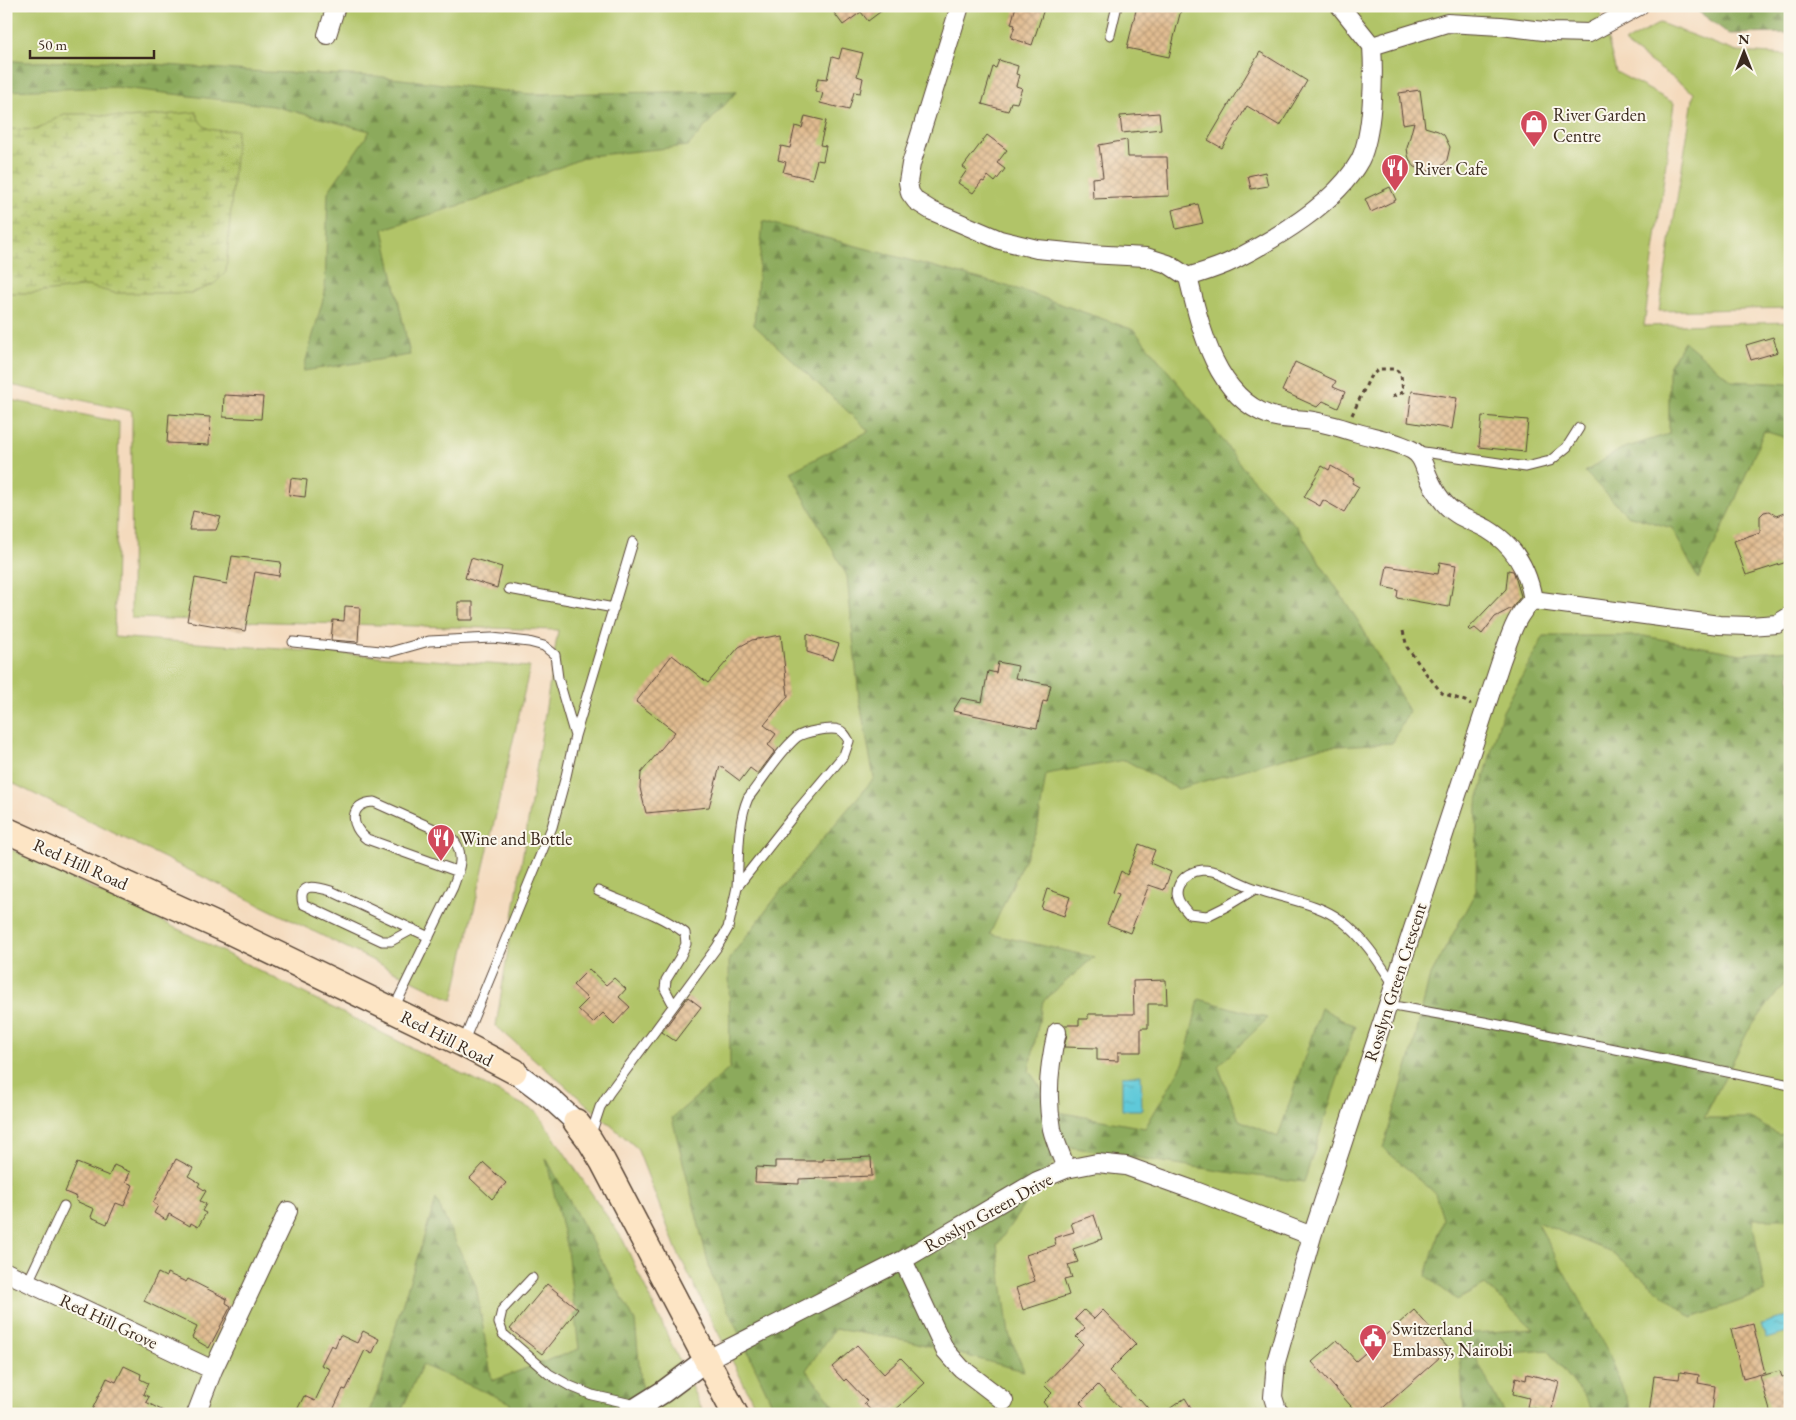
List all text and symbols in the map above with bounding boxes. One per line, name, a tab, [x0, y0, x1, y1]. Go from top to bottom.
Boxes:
scale bar	[30, 28, 154, 60]
north arrow	[1718, 28, 1768, 78]
text: N	[1738, 30, 1750, 48]
text: 50 m	[38, 35, 67, 54]
place label: River Garden Centre	[1553, 103, 1647, 147]
shop icon: River Garden Centre	[1519, 109, 1549, 148]
restaurant icon: River Cafe	[1380, 153, 1410, 192]
place label: River Cafe	[1414, 157, 1488, 180]
restaurant icon: Wine and Bottle	[426, 823, 456, 862]
place label: Wine and Bottle	[460, 827, 572, 850]
street label: Red Hill Road	[30, 833, 133, 895]
street label: Rosslyn Green Crescent	[1358, 899, 1432, 1064]
street label: Red Hill Road	[397, 1005, 498, 1072]
street label: Rosslyn Green Drive	[920, 1167, 1056, 1257]
street label: Red Hill Grove	[56, 1288, 162, 1354]
place label: Switzerland Embassy, Nairobi	[1392, 1317, 1513, 1361]
public building icon: Switzerland Embassy, Nairobi	[1358, 1323, 1388, 1362]

